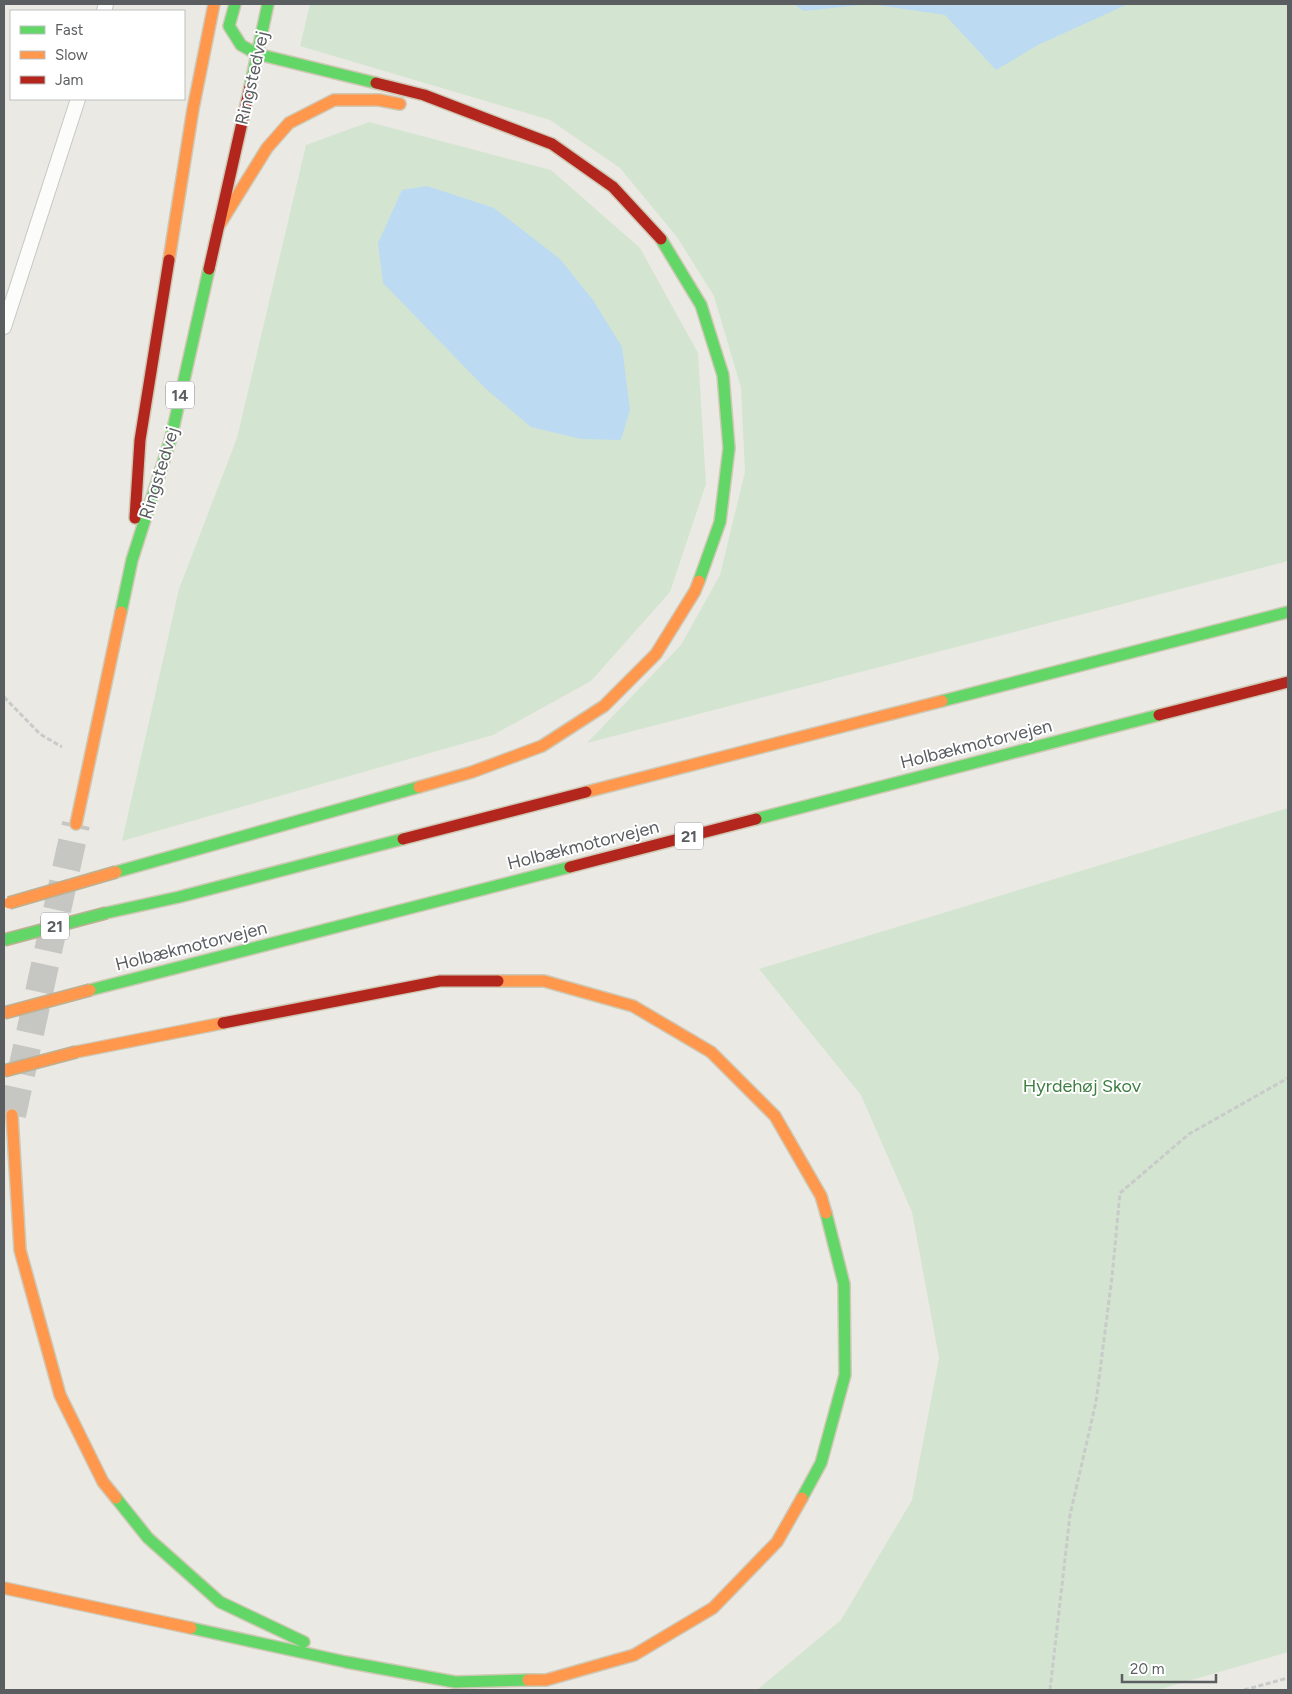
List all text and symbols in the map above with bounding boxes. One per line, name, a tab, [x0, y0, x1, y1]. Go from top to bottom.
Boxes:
legend	[10, 10, 185, 100]
text: Fast	[55, 21, 84, 39]
street label: Ringstedvej	[231, 29, 273, 127]
text: Slow	[55, 46, 88, 64]
text: Jam	[55, 71, 83, 89]
road number: 14	[166, 382, 194, 408]
street label: Ringstedvej	[135, 424, 183, 522]
street label: Holbækmotorvejen	[898, 714, 1054, 774]
street label: Holbækmotorvejen	[505, 815, 661, 875]
road number: 21	[675, 822, 703, 849]
road number: 21	[41, 912, 69, 939]
street label: Holbækmotorvejen	[113, 916, 269, 976]
park label: Hyrdehøj Skov	[1023, 1075, 1142, 1097]
scale bar	[1122, 1652, 1216, 1684]
text: 20 m	[1130, 1660, 1164, 1678]

